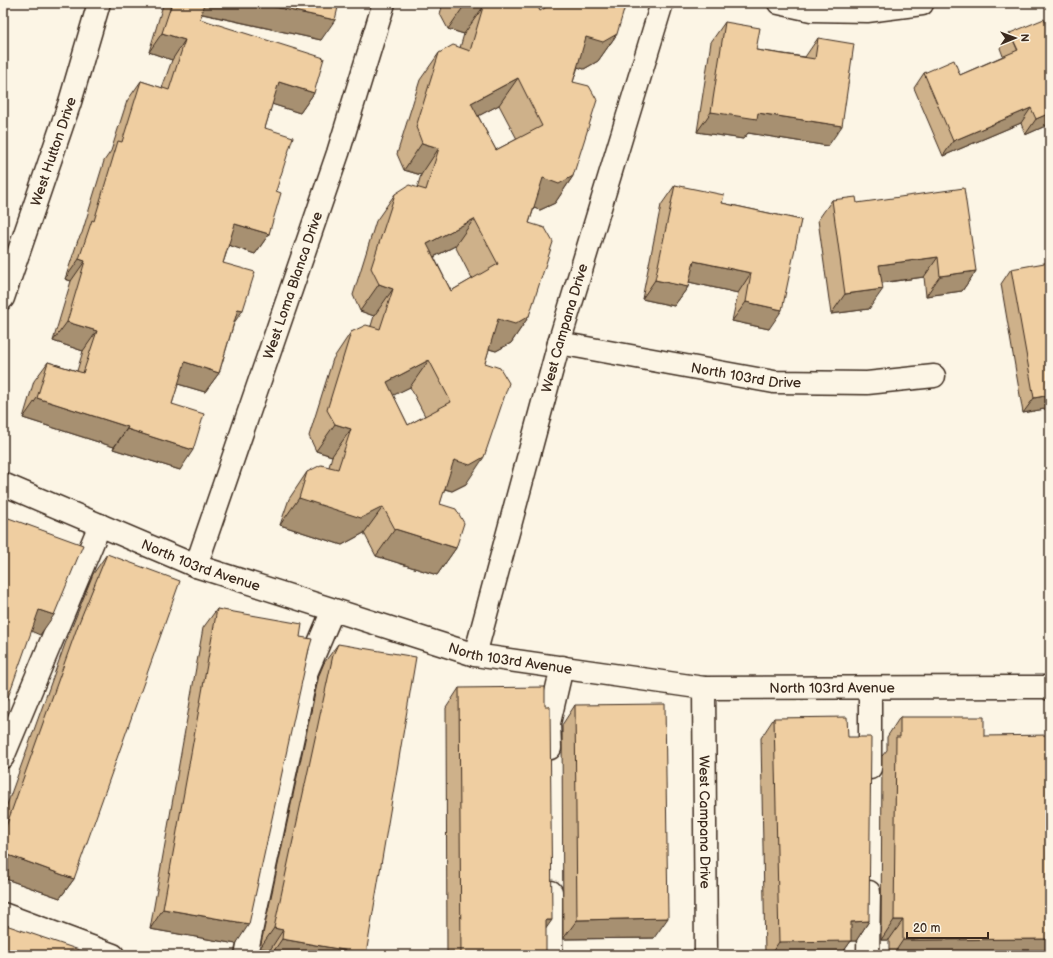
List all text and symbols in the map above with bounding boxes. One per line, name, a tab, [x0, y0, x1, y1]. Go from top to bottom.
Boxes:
north arrow	[995, 18, 1035, 58]
text: N	[1018, 34, 1031, 42]
street label: West Hutton Drive	[27, 95, 80, 208]
street label: West Loma Blanca Drive	[259, 209, 326, 361]
street label: West Campana Drive	[538, 261, 591, 394]
street label: North 103rd Drive	[690, 359, 801, 391]
street label: North 103rd Avenue	[139, 535, 262, 594]
street label: North 103rd Avenue	[446, 639, 573, 677]
street label: North 103rd Avenue	[769, 679, 895, 696]
street label: West Campana Drive	[696, 755, 714, 889]
scale bar	[907, 914, 988, 940]
text: 20 m	[913, 921, 940, 936]

